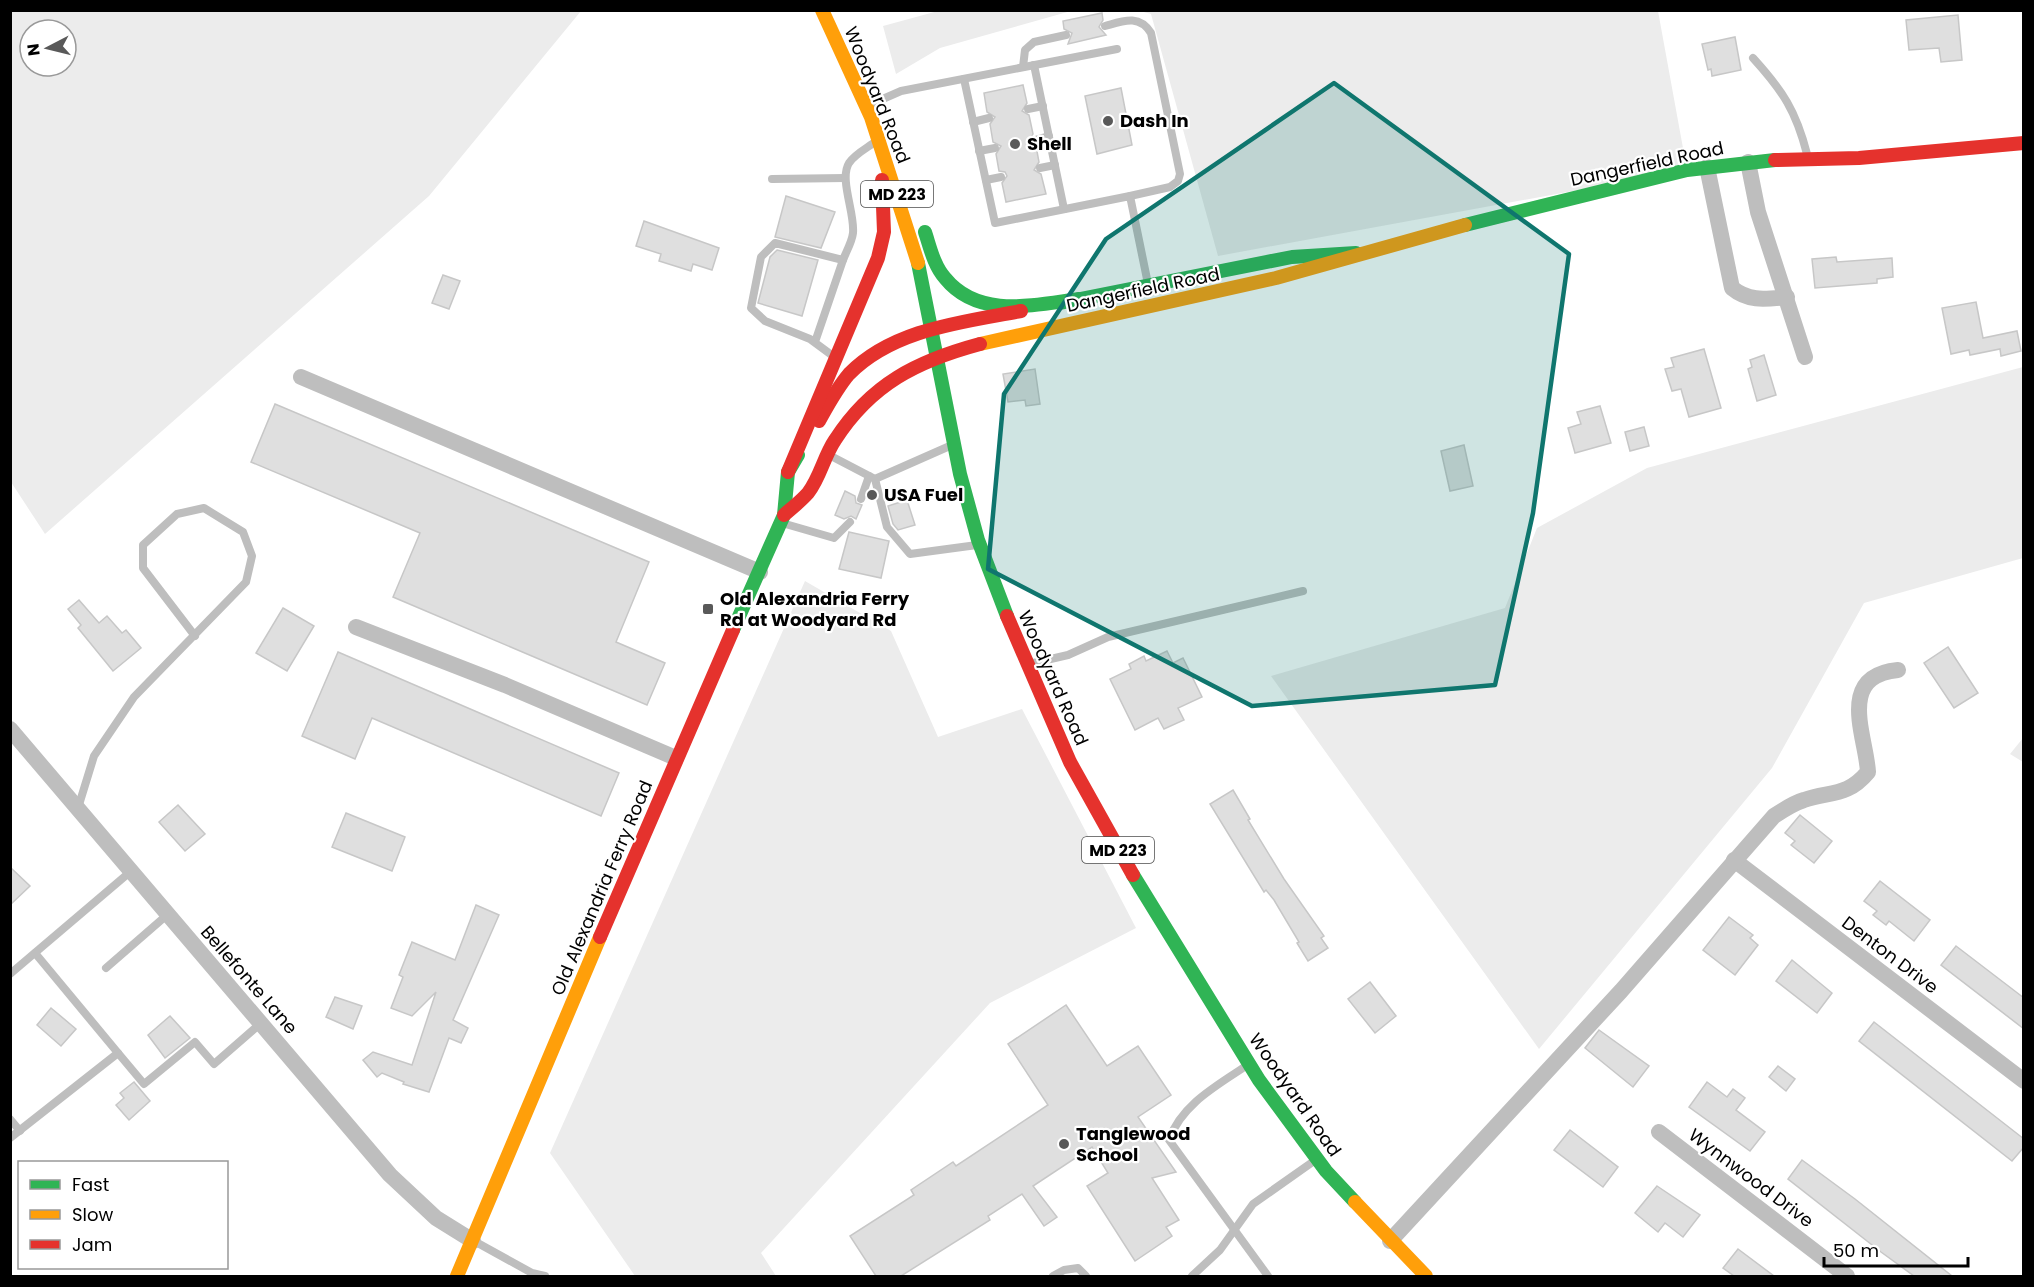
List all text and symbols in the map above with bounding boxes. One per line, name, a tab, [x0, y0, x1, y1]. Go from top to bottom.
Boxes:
north arrow	[18, 18, 78, 78]
street label: Woodyard Road	[839, 23, 916, 167]
text: N	[21, 42, 46, 57]
place label: Dash In	[1120, 108, 1189, 133]
marker: Dash In	[1101, 114, 1115, 128]
place label: Shell	[1027, 131, 1072, 156]
street label: Dangerfield Road	[1568, 135, 1726, 192]
marker: Shell	[1008, 137, 1022, 151]
road number: MD 223	[861, 181, 933, 207]
street label: Dangerfield Road	[1064, 261, 1222, 318]
place label: USA Fuel	[884, 482, 963, 507]
marker: USA Fuel	[865, 488, 879, 502]
place label: Old Alexandria Ferry Rd at Woodyard Rd	[720, 586, 910, 632]
marker: Old Alexandria Ferry Rd at Woodyard Rd	[701, 602, 715, 616]
street label: Woodyard Road	[1012, 606, 1094, 749]
street label: Old Alexandria Ferry Road	[545, 776, 658, 999]
road number: MD 223	[1082, 837, 1154, 863]
street label: Denton Drive	[1837, 910, 1944, 999]
street label: Bellefonte Lane	[195, 920, 304, 1039]
street label: Woodyard Road	[1243, 1028, 1347, 1162]
place label: Tanglewood School	[1076, 1121, 1190, 1167]
street label: Wynnwood Drive	[1684, 1122, 1819, 1233]
marker: Tanglewood School	[1057, 1137, 1071, 1151]
legend	[18, 1161, 228, 1269]
text: Fast	[72, 1172, 109, 1197]
text: Slow	[72, 1202, 114, 1227]
scale bar	[1824, 1230, 1968, 1268]
text: Jam	[72, 1232, 112, 1257]
text: 50 m	[1833, 1238, 1879, 1263]

